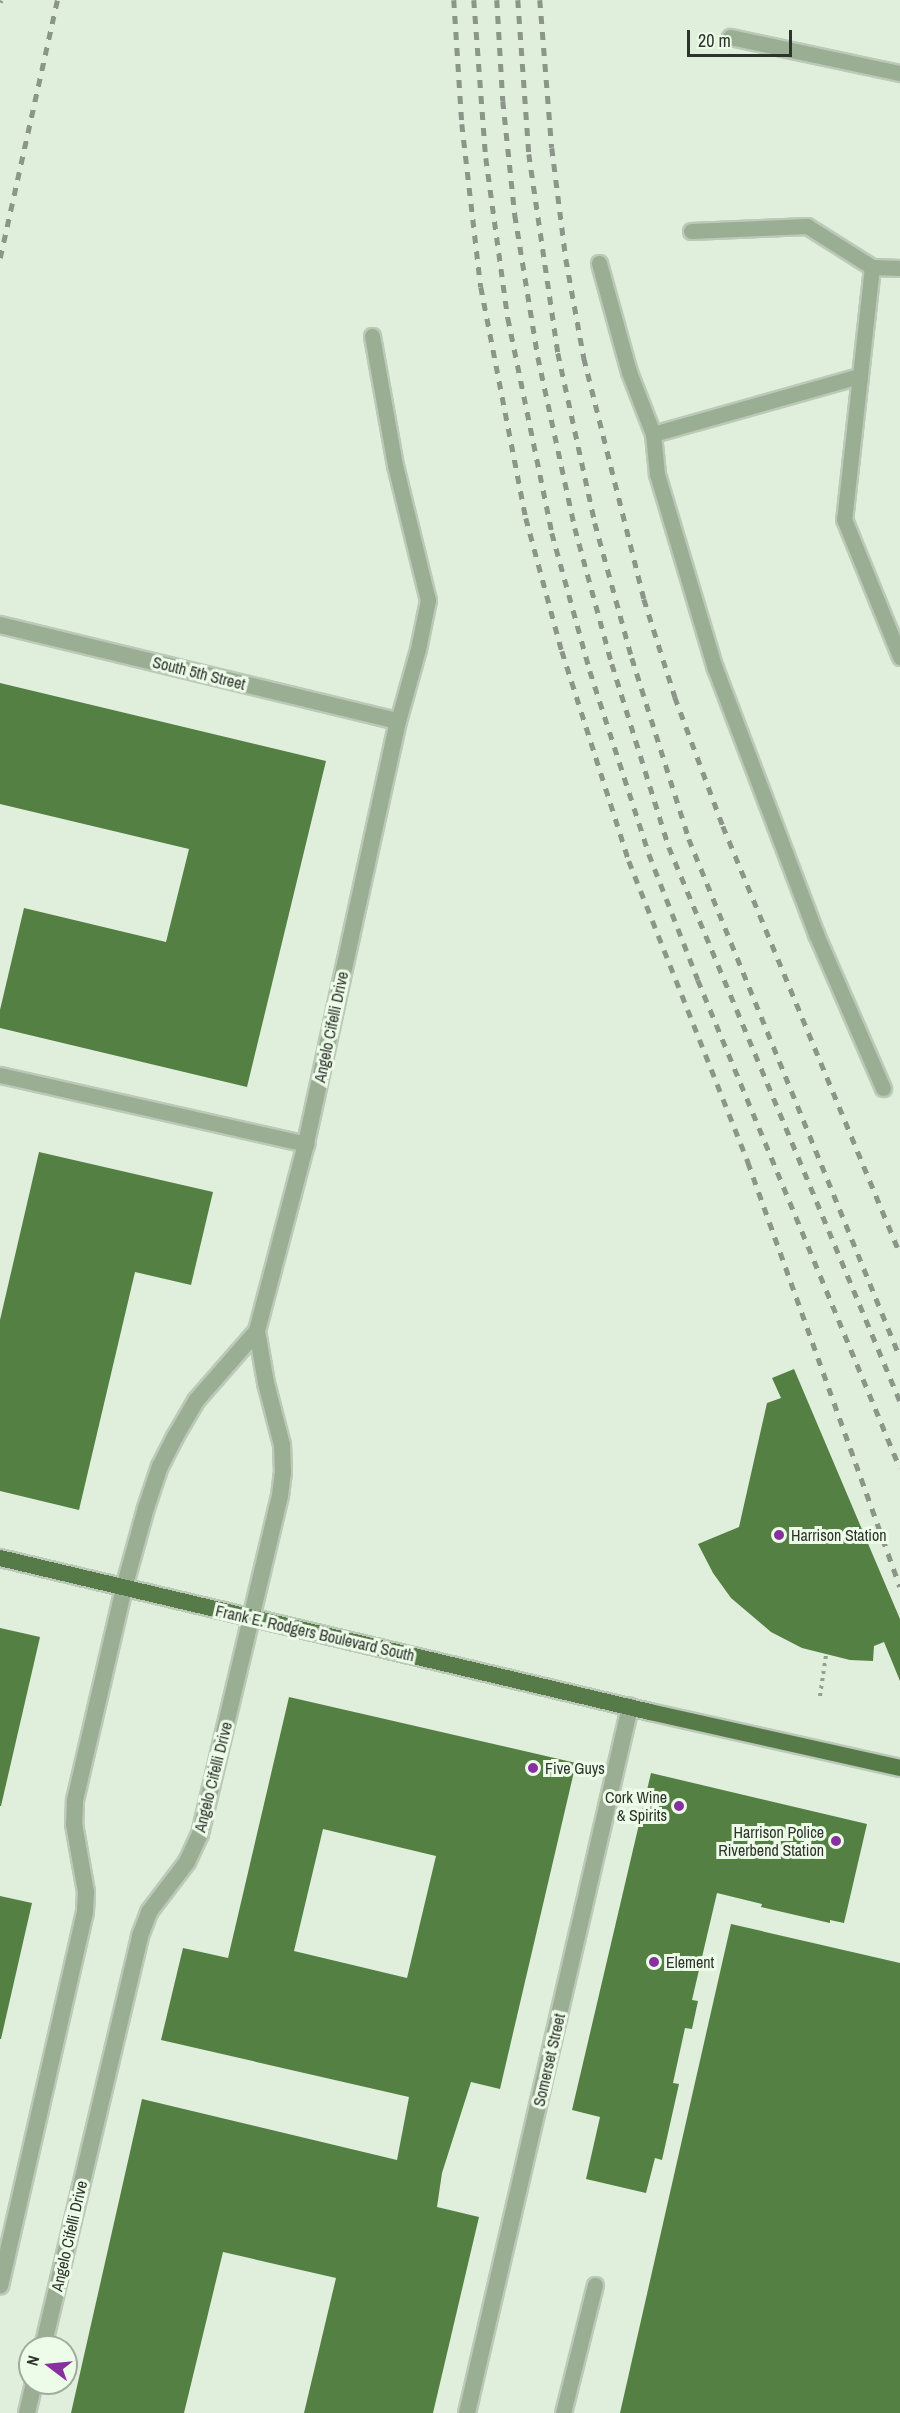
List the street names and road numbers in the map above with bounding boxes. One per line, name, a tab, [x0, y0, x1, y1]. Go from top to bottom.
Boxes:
street label: South 5th Street	[151, 652, 247, 694]
street label: Angelo Cifelli Drive	[310, 970, 352, 1084]
street label: Frank E. Rodgers Boulevard South	[214, 1601, 416, 1665]
street label: Angelo Cifelli Drive	[190, 1720, 236, 1834]
street label: Somerset Street	[529, 2012, 569, 2108]
street label: Angelo Cifelli Drive	[47, 2179, 91, 2293]

